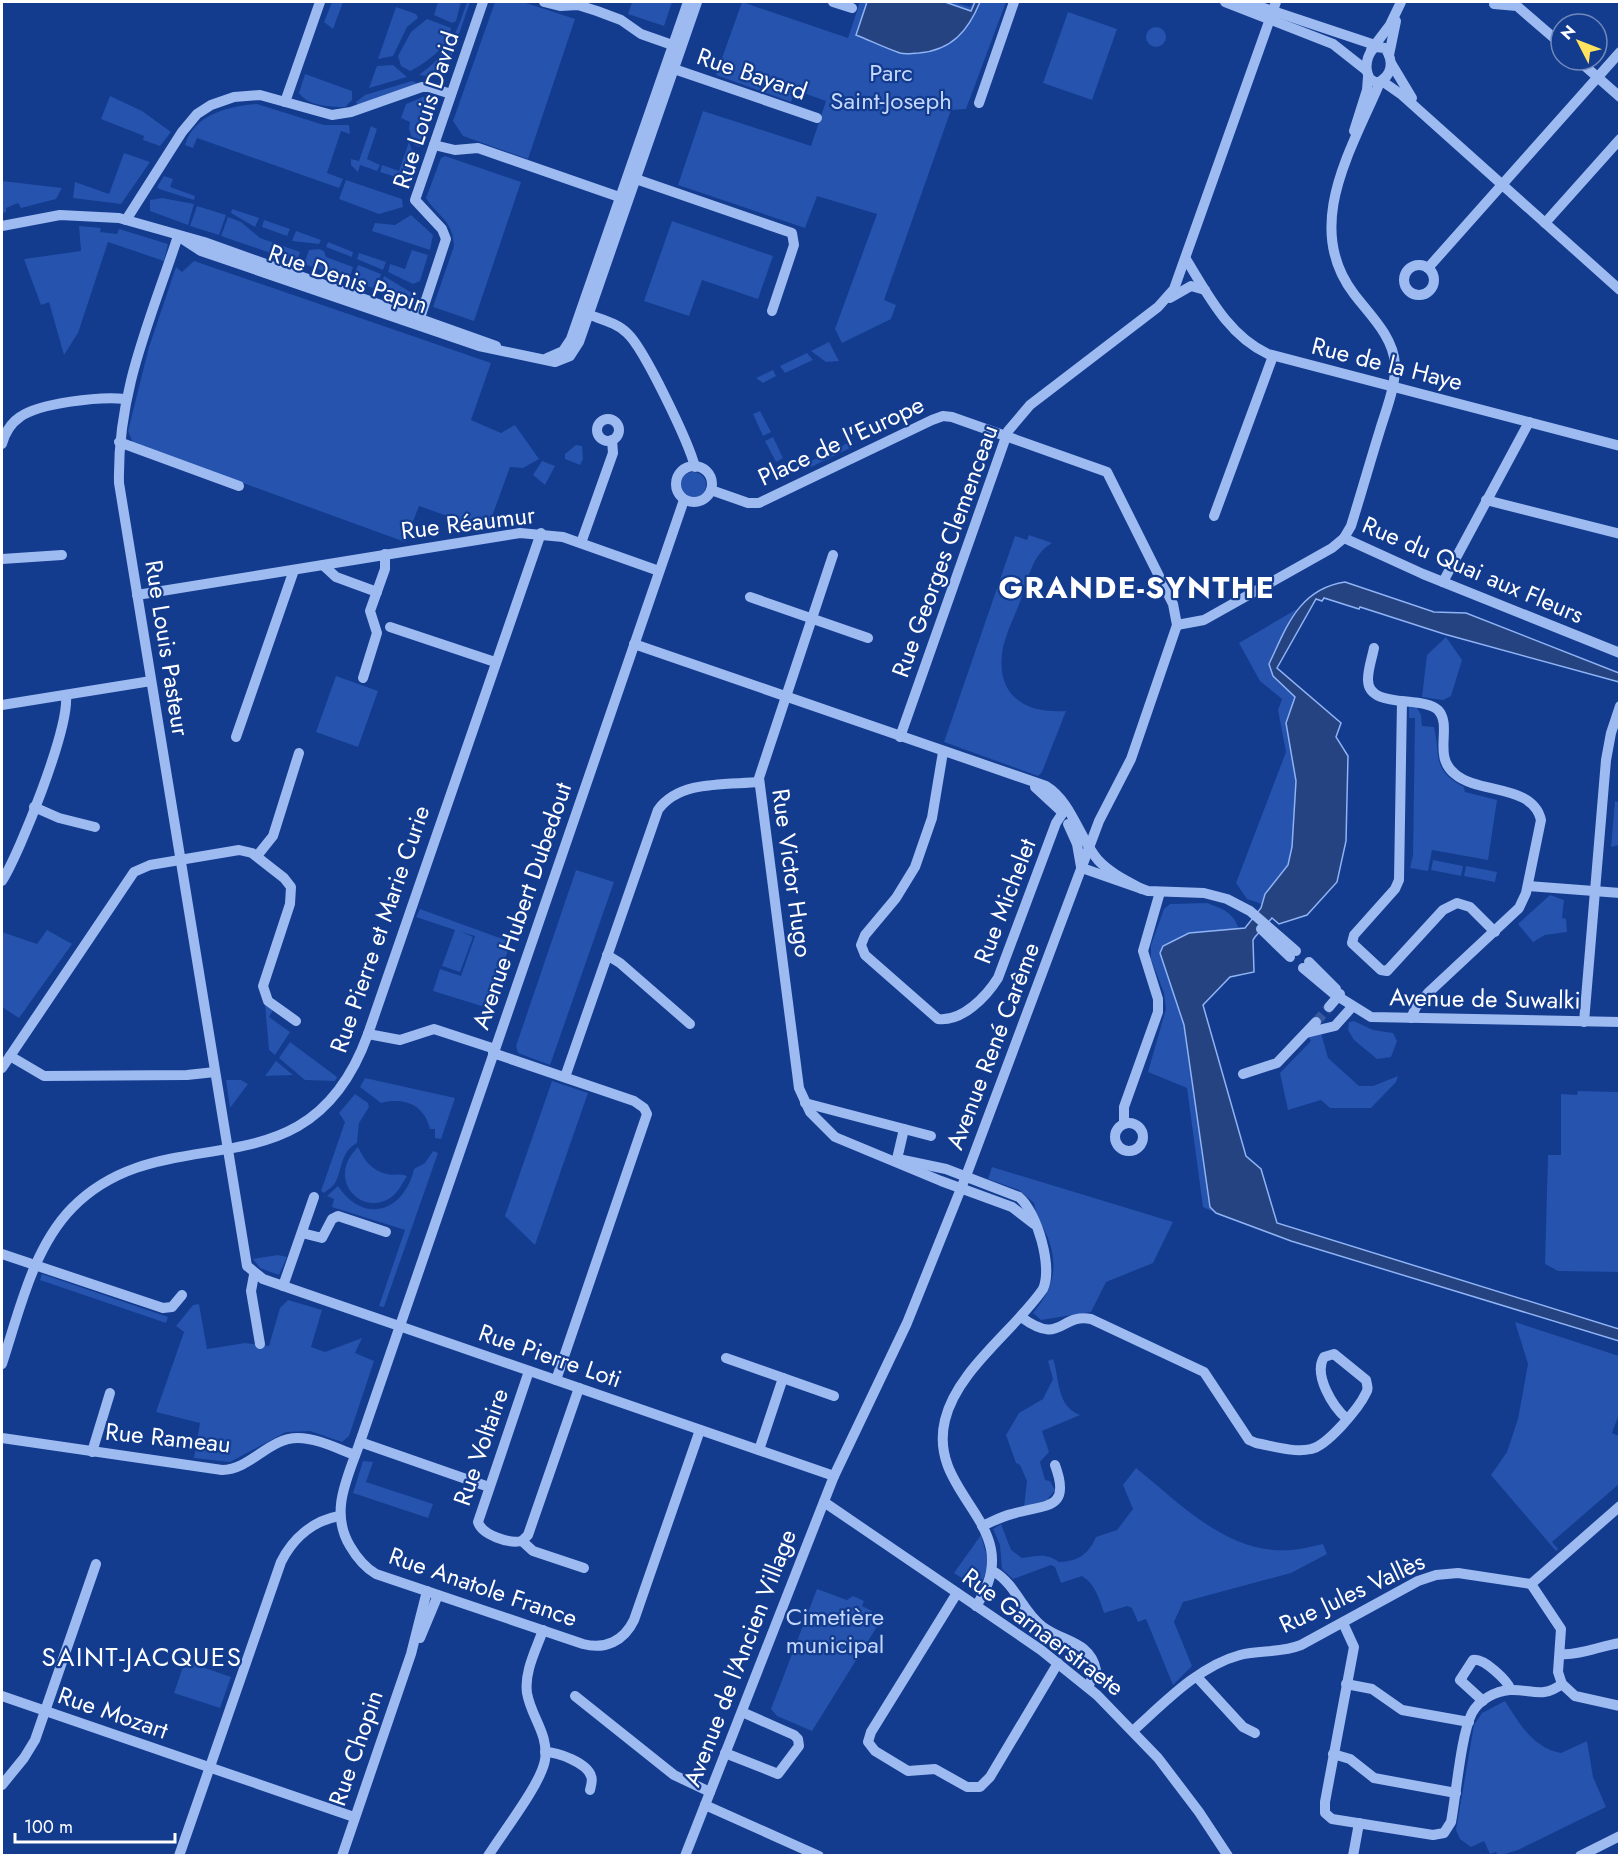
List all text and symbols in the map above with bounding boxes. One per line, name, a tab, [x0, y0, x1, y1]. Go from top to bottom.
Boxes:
north arrow	[1549, 12, 1609, 72]
text: N	[1555, 20, 1581, 45]
street label: Rue Louis David	[384, 27, 467, 193]
street label: Rue Bayard	[692, 38, 812, 109]
park label: Parc Saint-Joseph	[830, 55, 952, 118]
street label: Rue Denis Papin	[264, 235, 433, 322]
street label: Rue de la Haye	[1308, 328, 1466, 399]
street label: Place de l'Europe	[752, 387, 930, 494]
street label: Rue Georges Clemenceau	[883, 420, 1007, 682]
street label: Rue Réaumur	[399, 497, 538, 548]
street label: Rue du Quai aux Fleurs	[1357, 507, 1589, 632]
street label: Rue Louis Pasteur	[136, 557, 199, 739]
district label: GRANDE-SYNTHE	[999, 566, 1275, 609]
street label: Avenue Hubert Dubedout	[463, 777, 580, 1034]
street label: Rue Victor Hugo	[763, 786, 822, 960]
street label: Rue Pierre et Marie Curie	[321, 801, 438, 1057]
street label: Rue Michelet	[965, 833, 1044, 968]
street label: Avenue René Carême	[937, 937, 1048, 1154]
street label: Avenue de Suwalki	[1389, 979, 1581, 1018]
street label: Rue Pierre Loti	[474, 1315, 626, 1396]
street label: Rue Voltaire	[444, 1384, 517, 1510]
street label: Rue Rameau	[104, 1414, 232, 1461]
street label: Avenue de l'Ancien Village	[674, 1524, 805, 1792]
street label: Rue Anatole France	[384, 1538, 582, 1635]
street label: Rue Jules Vallès	[1273, 1544, 1430, 1642]
street label: Rue Garnaerstraete	[955, 1559, 1131, 1704]
park label: Cimetière municipal	[786, 1599, 884, 1662]
district label: SAINT-JACQUES	[42, 1638, 242, 1676]
street label: Rue Mozart	[53, 1677, 173, 1748]
street label: Rue Chopin	[319, 1685, 392, 1810]
scale bar	[15, 1806, 176, 1844]
text: 100 m	[24, 1814, 73, 1840]

